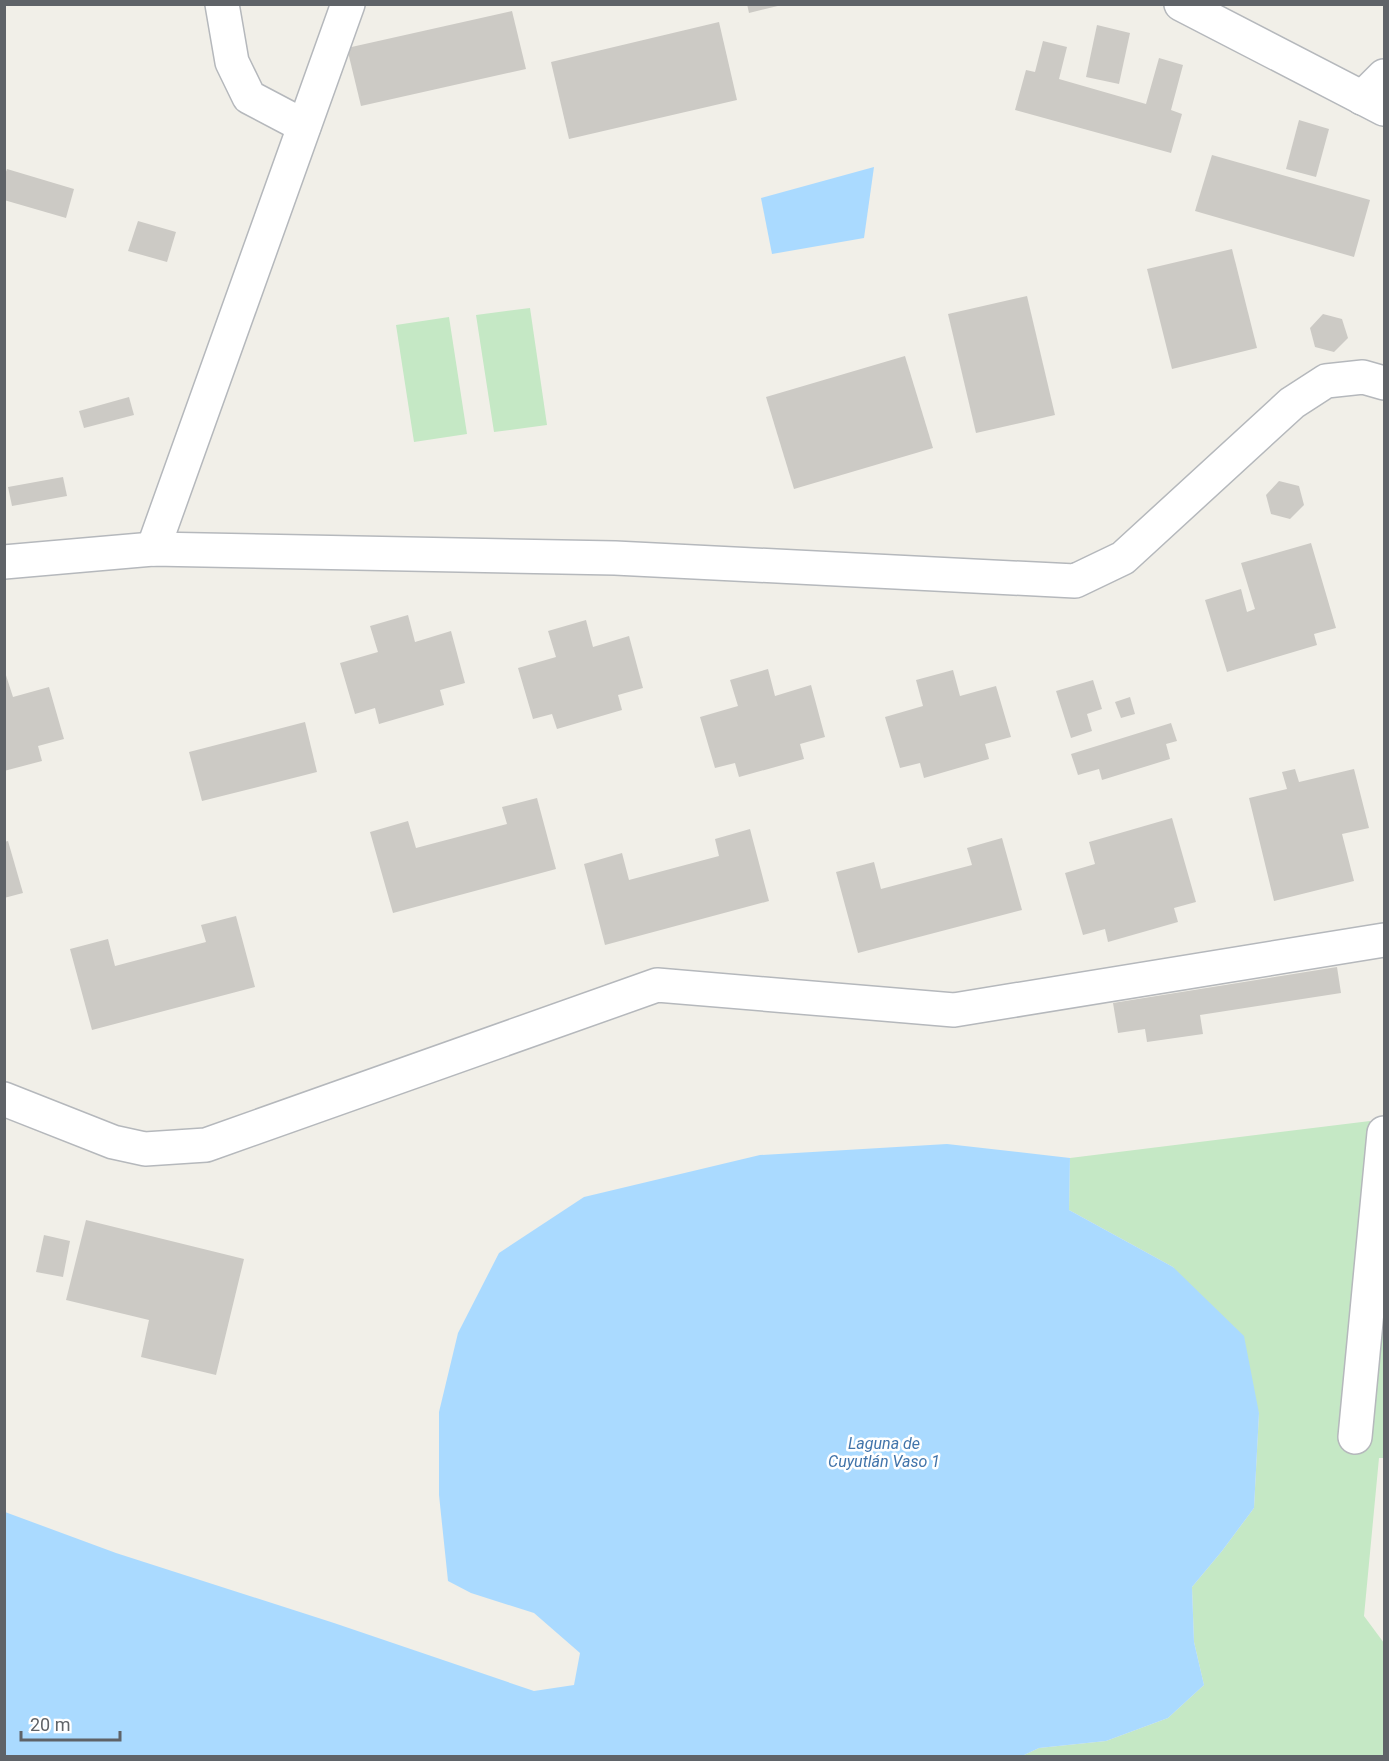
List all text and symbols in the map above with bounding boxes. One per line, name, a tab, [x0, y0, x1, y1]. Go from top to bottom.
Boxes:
water label: Laguna de Cuyutlán Vaso 1	[828, 1434, 940, 1471]
scale bar	[21, 1704, 120, 1742]
text: 20 m	[30, 1714, 70, 1735]

